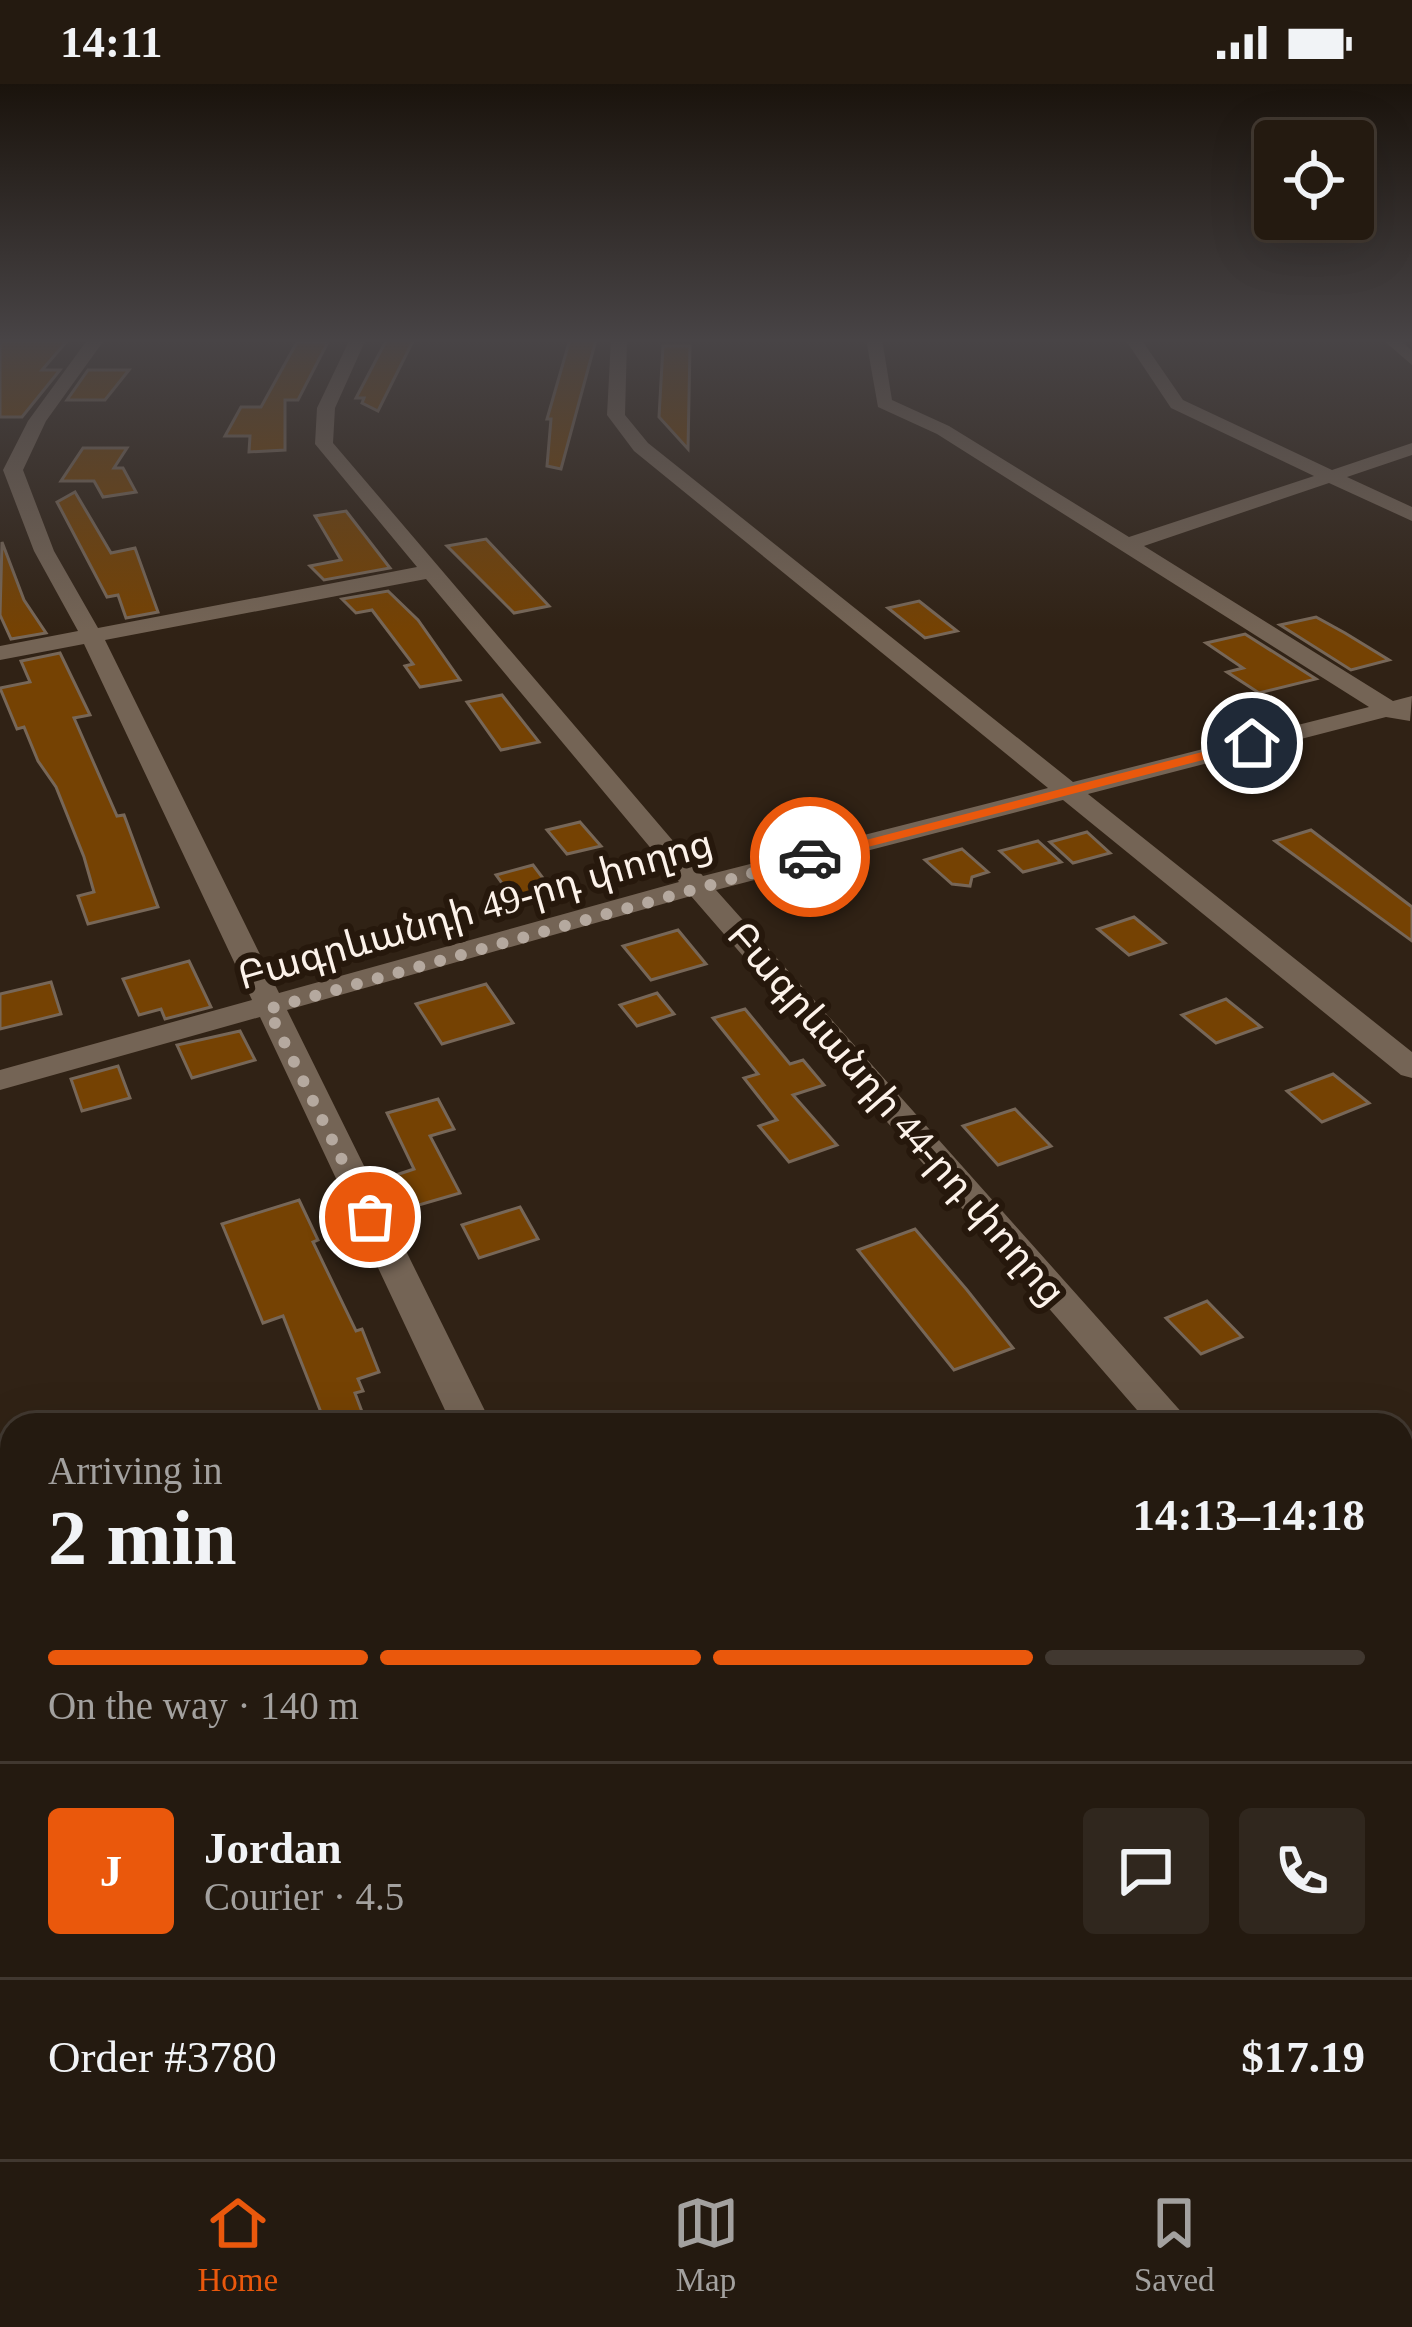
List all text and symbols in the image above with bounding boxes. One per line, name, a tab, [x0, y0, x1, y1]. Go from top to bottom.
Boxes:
text: 14:11	[60, 17, 163, 67]
map controls	[1254, 120, 1374, 240]
button: locate	[1254, 120, 1374, 240]
pin	[1201, 692, 1303, 794]
icon: home	[1219, 710, 1285, 776]
courier	[750, 797, 870, 917]
street label: Բագրևանդի 49-րդ փողոց	[233, 821, 718, 998]
icon: car	[777, 824, 843, 890]
street label: Բագրևանդի 44-րդ փողոց	[719, 913, 1075, 1313]
pin	[319, 1166, 421, 1268]
icon: bag	[337, 1184, 403, 1250]
text: Arriving in	[48, 1449, 222, 1492]
text: 14:13–14:18	[1133, 1490, 1365, 1540]
text: 2 min	[48, 1494, 237, 1581]
text: On the way · 140 m	[48, 1684, 359, 1727]
button: chat	[1083, 1808, 1209, 1934]
button: phone	[1239, 1808, 1365, 1934]
text: Jordan	[204, 1823, 342, 1873]
text: J	[100, 1846, 122, 1896]
text: Courier · 4.5	[204, 1875, 404, 1918]
text: Order #3780	[48, 2032, 277, 2082]
text: $17.19	[1241, 2032, 1365, 2082]
tab: Home	[197, 2190, 278, 2299]
tab: Map	[673, 2190, 739, 2299]
tab: Saved	[1134, 2190, 1215, 2299]

